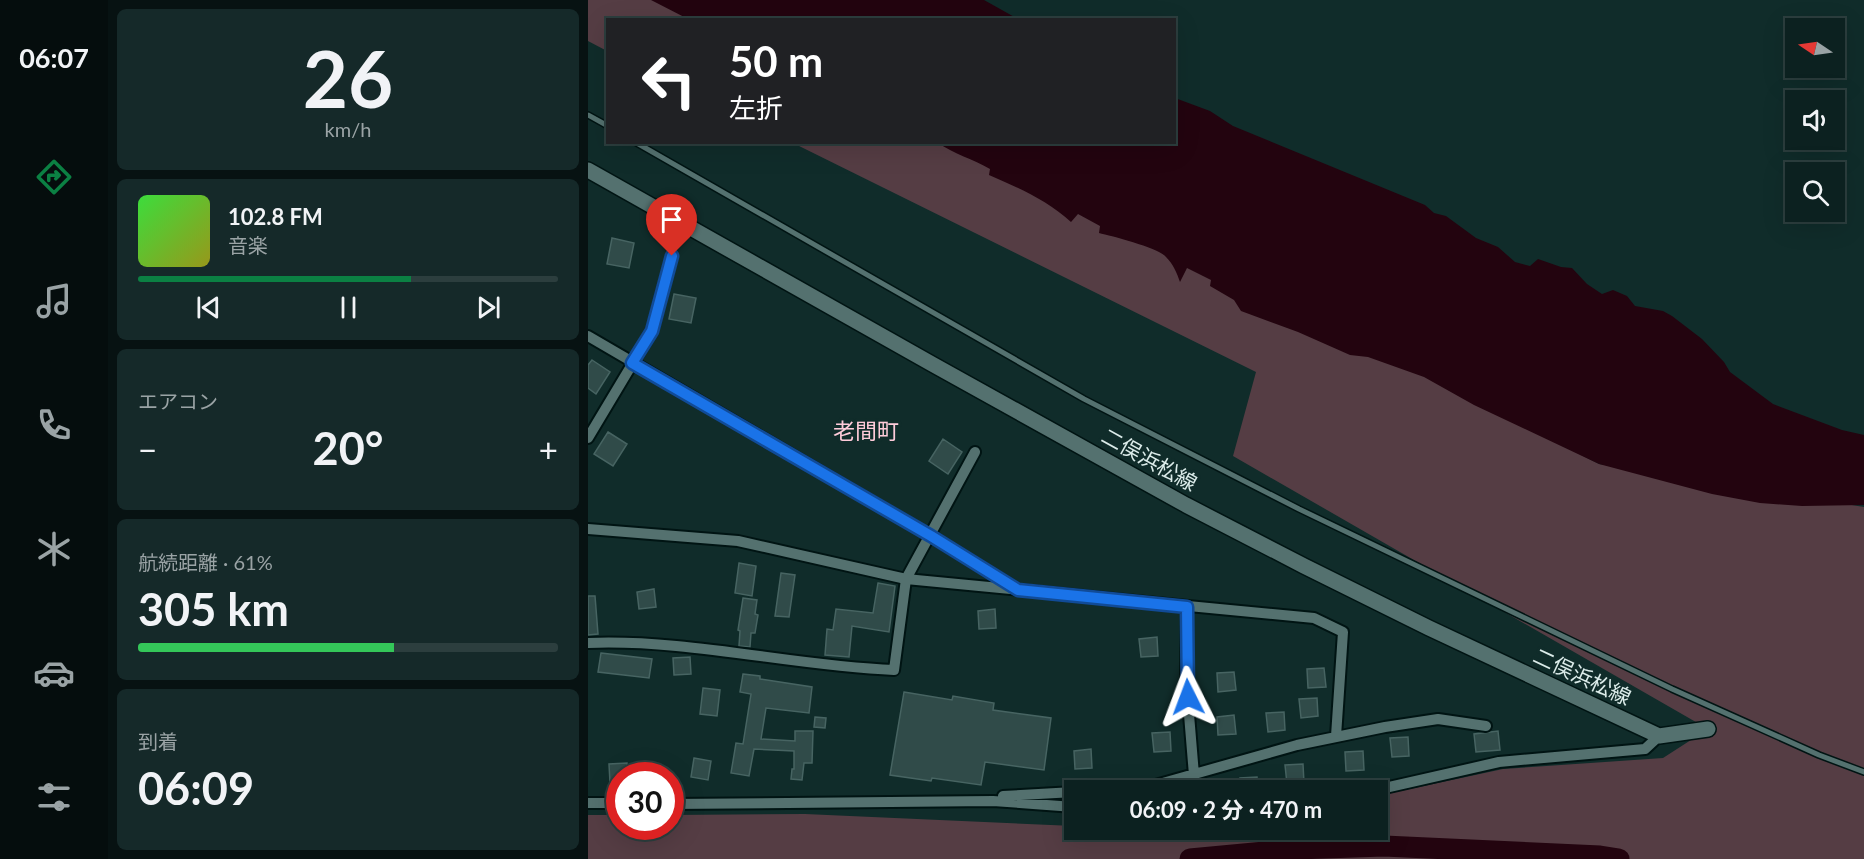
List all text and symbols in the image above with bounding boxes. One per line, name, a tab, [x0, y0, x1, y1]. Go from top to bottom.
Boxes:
north arrow	[1785, 18, 1845, 78]
map controls	[1785, 18, 1845, 222]
text: 26	[303, 31, 393, 125]
text: 50 m	[729, 36, 823, 86]
text: 06:07	[19, 41, 89, 74]
icon: left	[630, 42, 708, 120]
button: sound	[1785, 90, 1845, 150]
text: 左折	[729, 91, 783, 124]
text: km/h	[325, 117, 371, 141]
icon: directions	[33, 156, 75, 198]
button: search	[1785, 162, 1845, 222]
pin	[646, 194, 697, 256]
text: 102.8 FM	[228, 203, 323, 230]
icon: arrive	[655, 203, 688, 236]
text: 音楽	[228, 233, 268, 257]
icon: music	[33, 280, 75, 322]
icon: previous	[192, 291, 225, 324]
icon: pause	[332, 291, 365, 324]
icon: next	[472, 291, 505, 324]
text: エアコン	[138, 389, 218, 413]
icon: phone	[33, 404, 75, 446]
district label: 老間町	[833, 417, 899, 444]
text: 20°	[313, 421, 383, 475]
street label: 二俣浜松線	[1098, 422, 1202, 495]
text: −	[138, 429, 157, 469]
text: +	[539, 429, 558, 469]
icon: climate	[33, 528, 75, 570]
text: 航続距離 · 61%	[138, 550, 273, 574]
text: 305 km	[138, 582, 289, 636]
street label: 二俣浜松線	[1530, 642, 1635, 709]
icon: car	[33, 652, 75, 694]
position arrow	[1156, 665, 1220, 729]
text: 到着	[138, 729, 178, 753]
text: 06:09	[138, 761, 254, 815]
speed limit sign: 30	[606, 762, 684, 840]
icon: filters	[33, 776, 75, 818]
text: 06:09 · 2 分 · 470 m	[1130, 796, 1322, 823]

